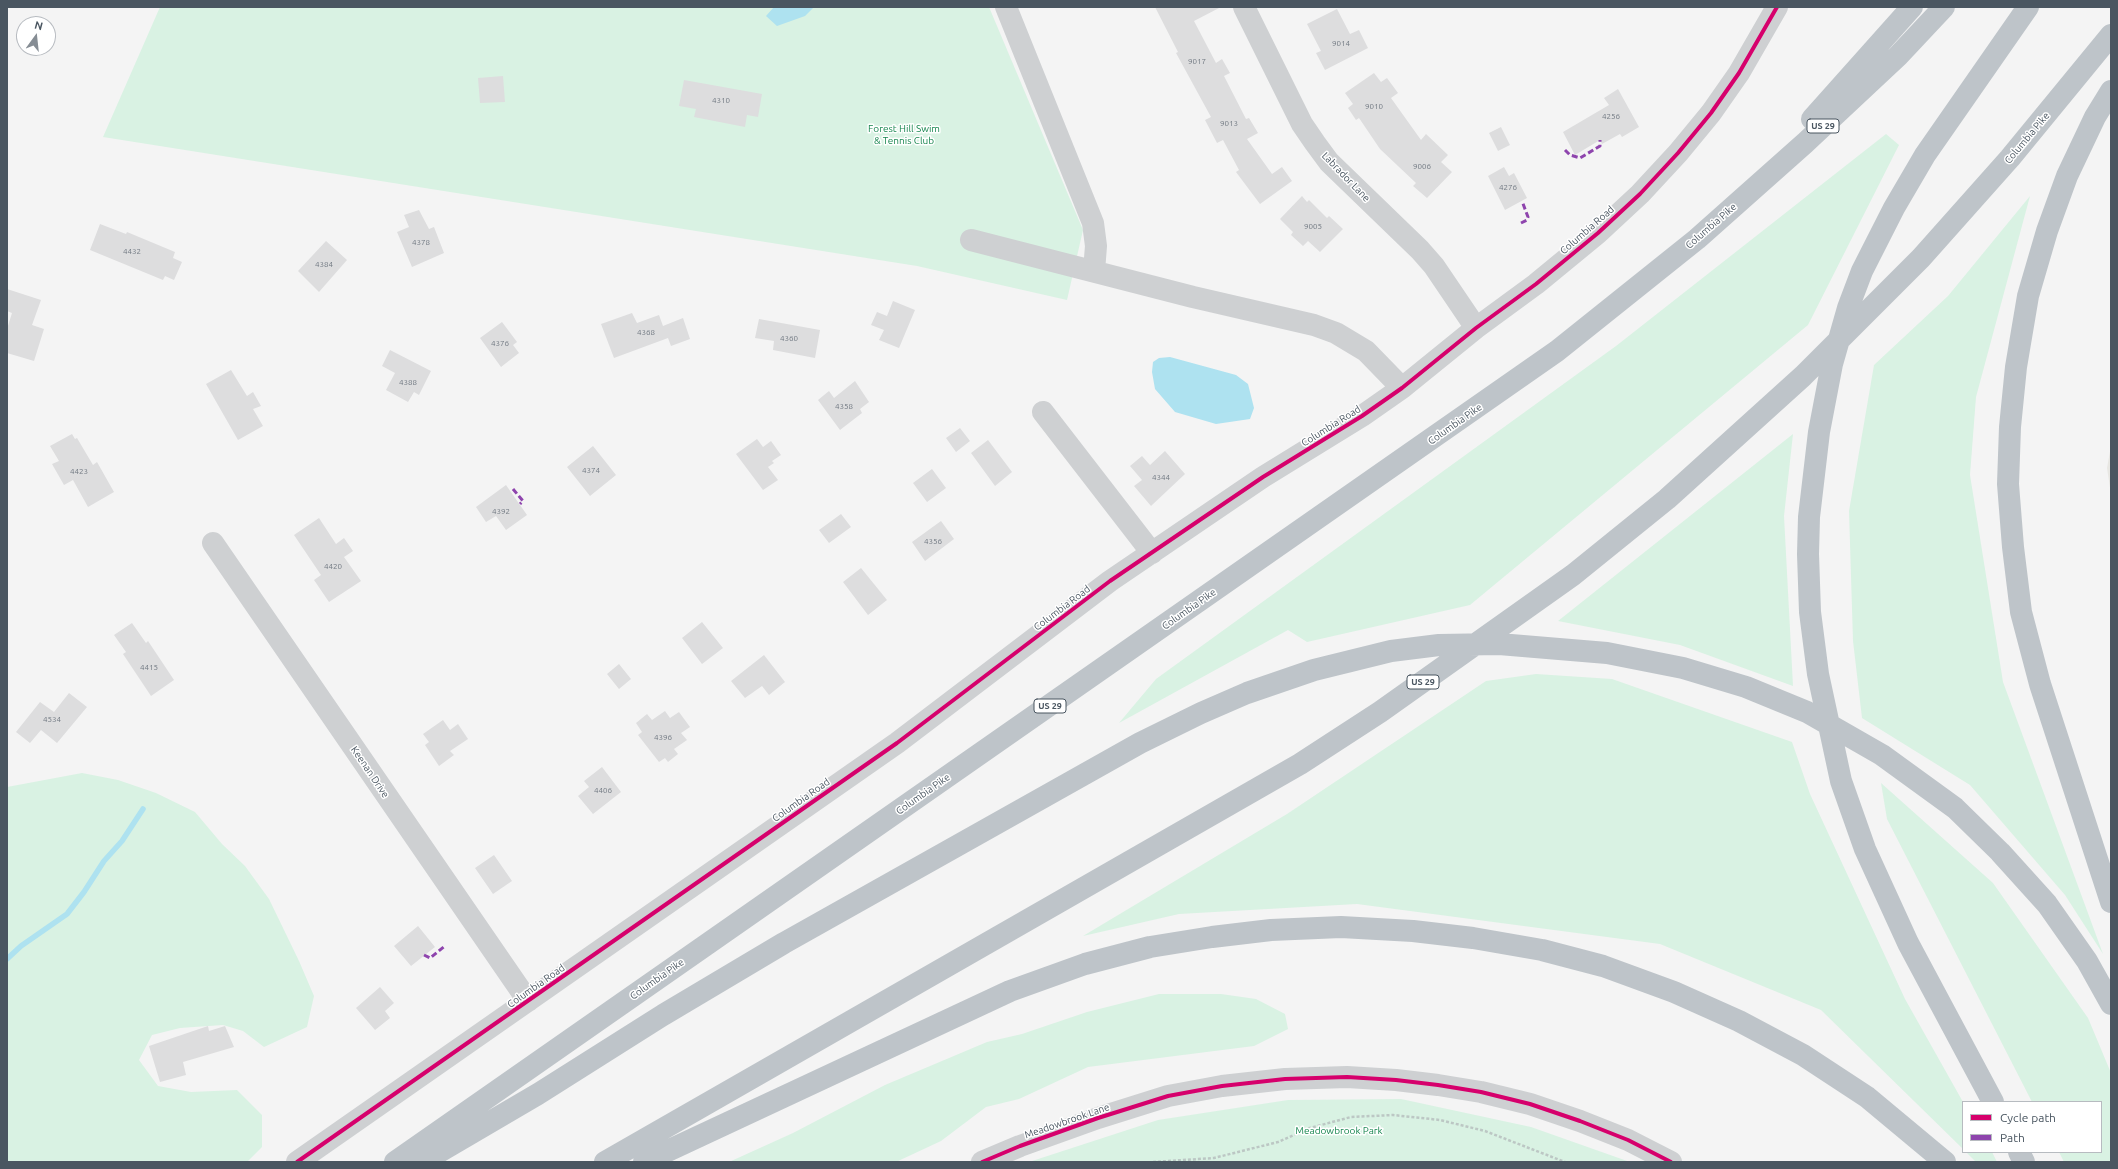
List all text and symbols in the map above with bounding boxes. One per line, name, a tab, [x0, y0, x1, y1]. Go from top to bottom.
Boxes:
north arrow	[16, 16, 56, 56]
text: N	[33, 19, 44, 32]
house number: 9014	[1332, 38, 1350, 48]
house number: 9017	[1188, 56, 1206, 66]
house number: 4310	[712, 95, 730, 105]
house number: 9010	[1365, 101, 1383, 111]
street label: Columbia Pike	[2002, 110, 2052, 166]
house number: 4256	[1602, 111, 1620, 121]
house number: 9013	[1220, 118, 1238, 128]
road number: US 29	[1807, 119, 1839, 133]
park label: Forest Hill Swim & Tennis Club	[868, 123, 940, 146]
street label: Labrador Lane	[1319, 150, 1373, 204]
house number: 9006	[1413, 161, 1431, 171]
house number: 4276	[1499, 182, 1517, 192]
street label: Columbia Pike	[1683, 201, 1739, 251]
street label: Columbia Road	[1558, 203, 1616, 257]
house number: 9005	[1304, 221, 1322, 231]
house number: 4378	[412, 237, 430, 247]
house number: 4432	[123, 246, 141, 256]
house number: 4384	[315, 259, 333, 269]
house number: 4368	[637, 327, 655, 337]
house number: 4360	[780, 333, 798, 343]
house number: 4376	[491, 338, 509, 348]
house number: 4388	[399, 377, 417, 387]
house number: 4358	[835, 401, 853, 411]
street label: Columbia Pike	[1426, 401, 1484, 447]
street label: Columbia Road	[1299, 403, 1363, 449]
house number: 4374	[582, 465, 600, 475]
house number: 4423	[70, 466, 88, 476]
house number: 4344	[1152, 472, 1170, 482]
house number: 4392	[492, 506, 510, 516]
house number: 4356	[924, 536, 942, 546]
house number: 4420	[324, 561, 342, 571]
street label: Columbia Road	[1031, 583, 1093, 633]
street label: Columbia Pike	[1160, 586, 1218, 632]
house number: 4415	[140, 662, 158, 672]
road number: US 29	[1407, 675, 1439, 689]
road number: US 29	[1034, 699, 1066, 713]
house number: 4534	[43, 714, 61, 724]
house number: 4396	[654, 732, 672, 742]
street label: Keenan Drive	[348, 744, 392, 800]
street label: Columbia Pike	[894, 771, 952, 817]
street label: Columbia Road	[770, 776, 832, 824]
house number: 4406	[594, 785, 612, 795]
street label: Columbia Pike	[628, 956, 686, 1002]
street label: Columbia Road	[505, 962, 567, 1010]
street label: Meadowbrook Lane	[1023, 1101, 1111, 1141]
legend	[1962, 1101, 2102, 1153]
text: Cycle path	[2000, 1111, 2056, 1124]
park label: Meadowbrook Park	[1295, 1125, 1383, 1137]
text: Path	[2000, 1131, 2025, 1144]

